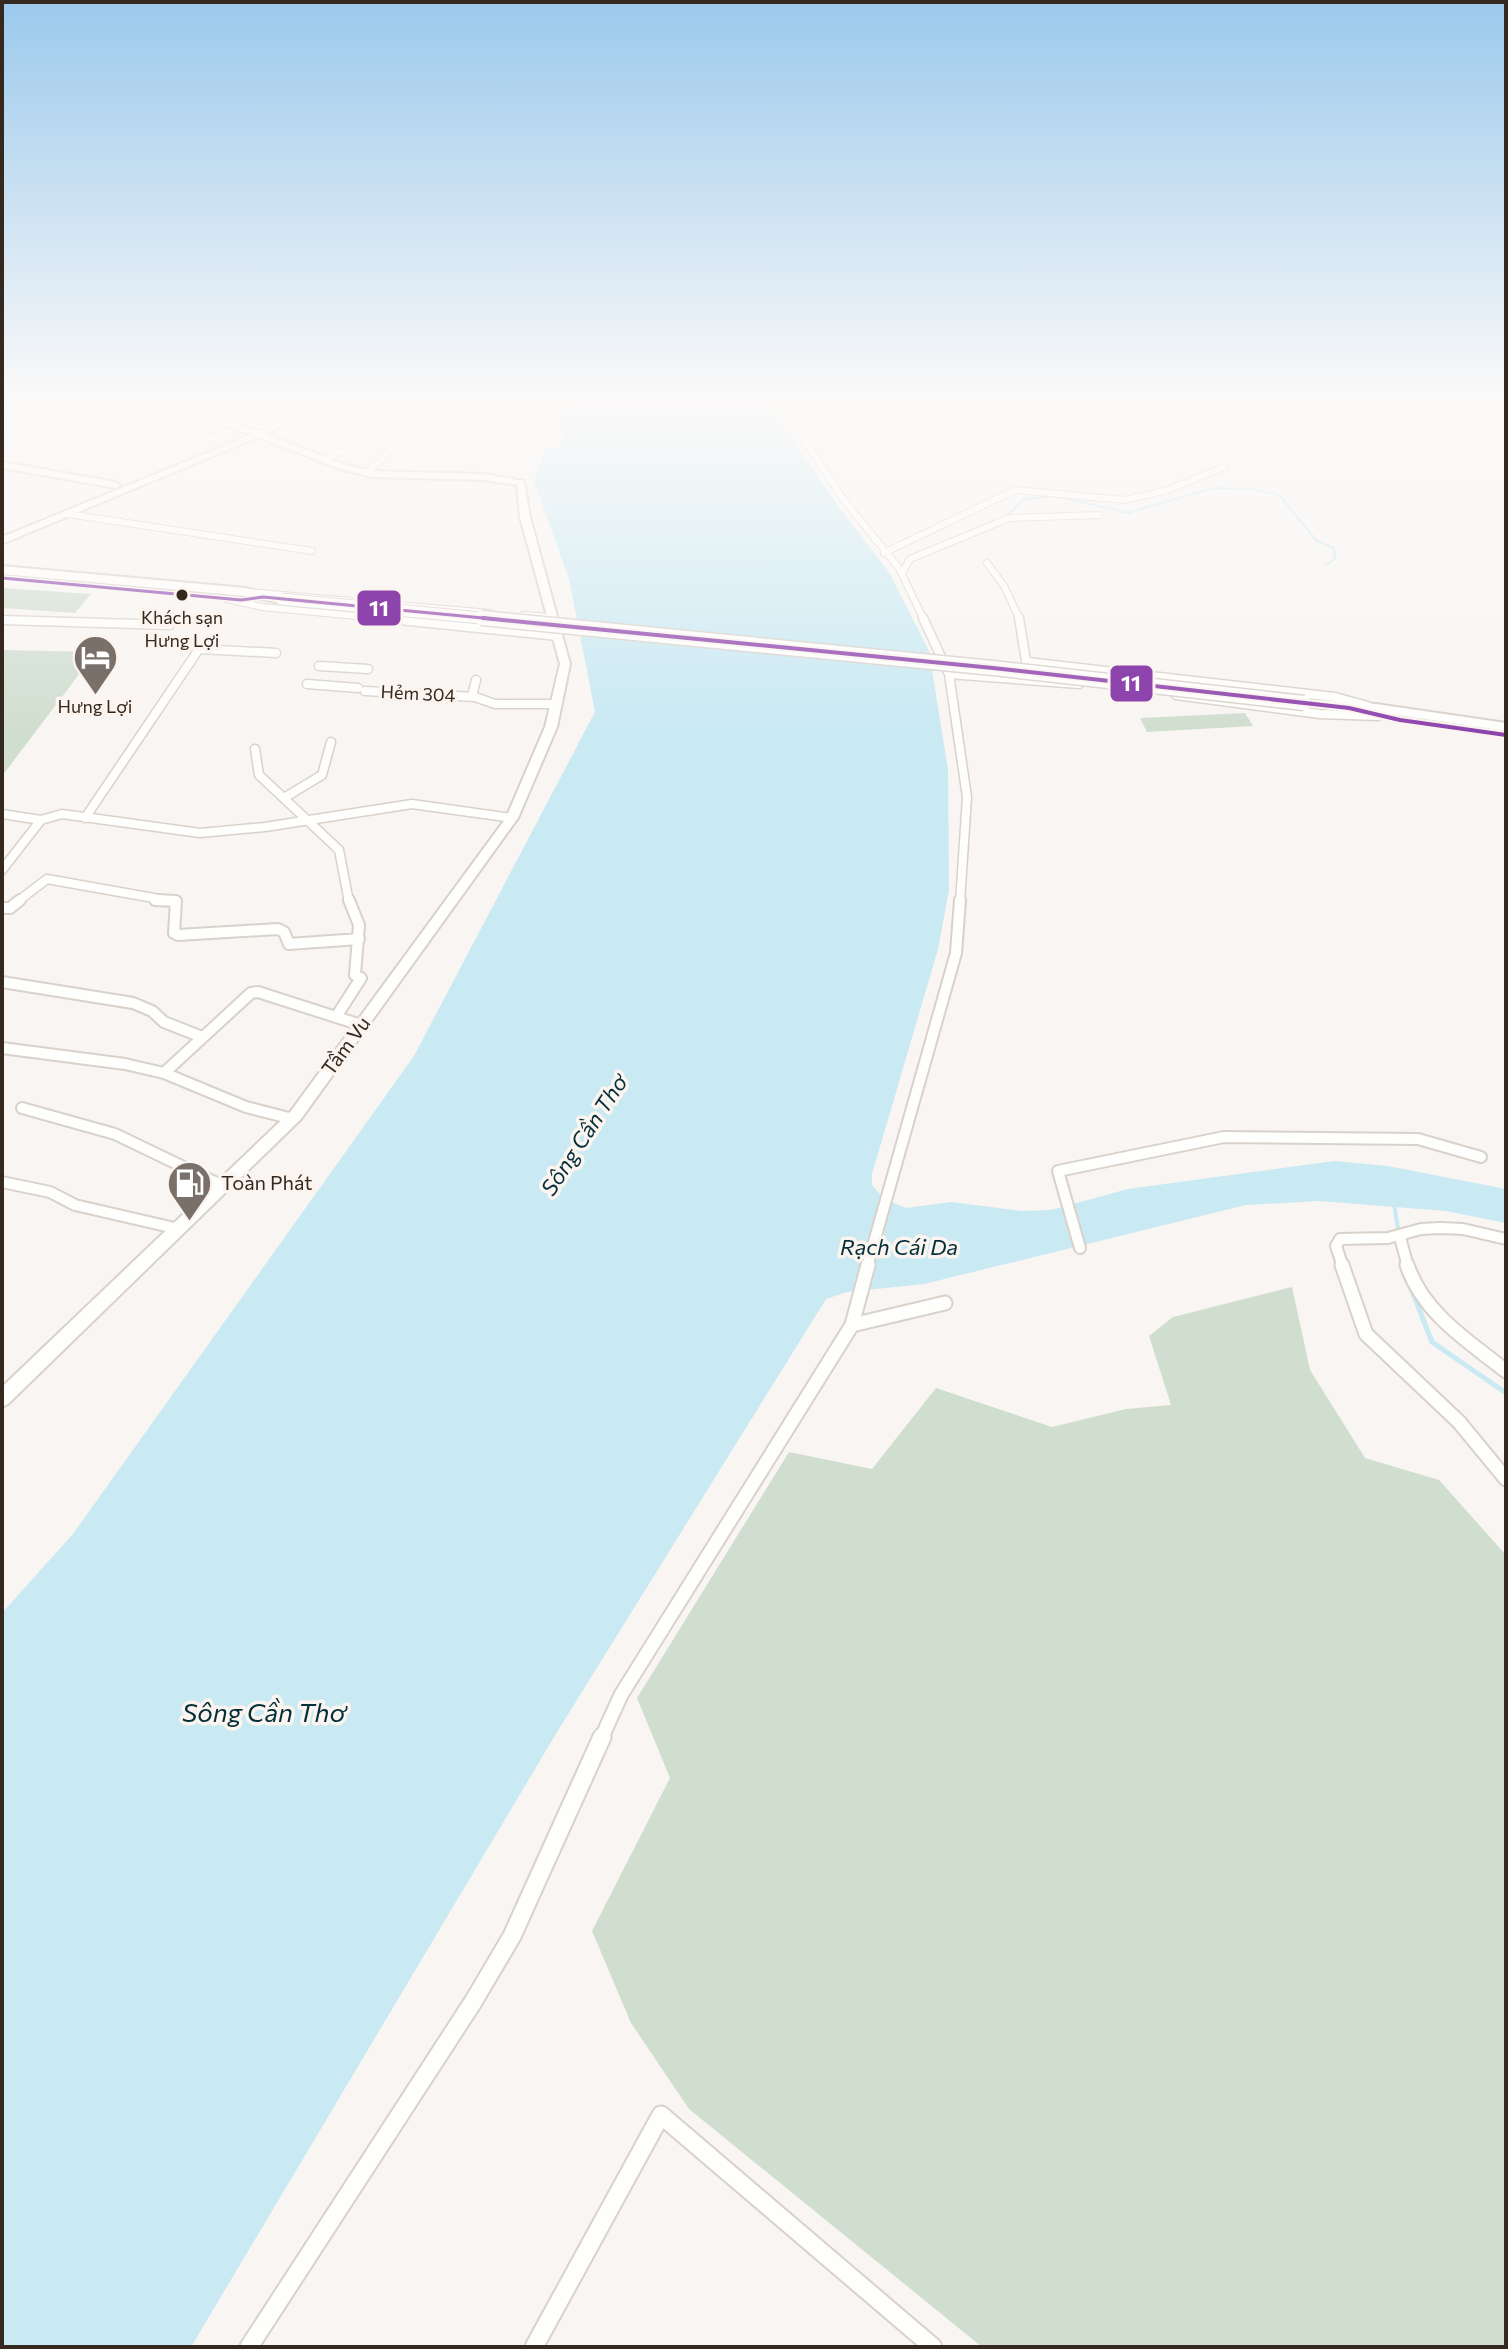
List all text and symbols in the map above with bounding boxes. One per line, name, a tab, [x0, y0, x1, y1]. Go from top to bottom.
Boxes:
marker: Khách sạn Hưng Lợi	[174, 587, 190, 603]
line badge: 11	[356, 589, 402, 627]
text: 11	[369, 594, 389, 621]
place label: Khách sạn Hưng Lợi	[141, 606, 223, 651]
hotel icon: Hưng Lợi	[71, 633, 119, 696]
line badge: 11	[1109, 664, 1154, 703]
text: 11	[1121, 669, 1141, 696]
street label: Hẻm 304	[380, 680, 456, 706]
place label: Hưng Lợi	[58, 695, 132, 717]
street label: Tầm Vu	[316, 1011, 374, 1079]
water label: Sông Cần Thơ	[534, 1068, 634, 1200]
fuel station icon: Toàn Phát	[166, 1159, 214, 1222]
place label: Toàn Phát	[221, 1170, 312, 1194]
water label: Rạch Cái Da	[840, 1233, 958, 1260]
water label: Sông Cần Thơ	[182, 1696, 348, 1727]

